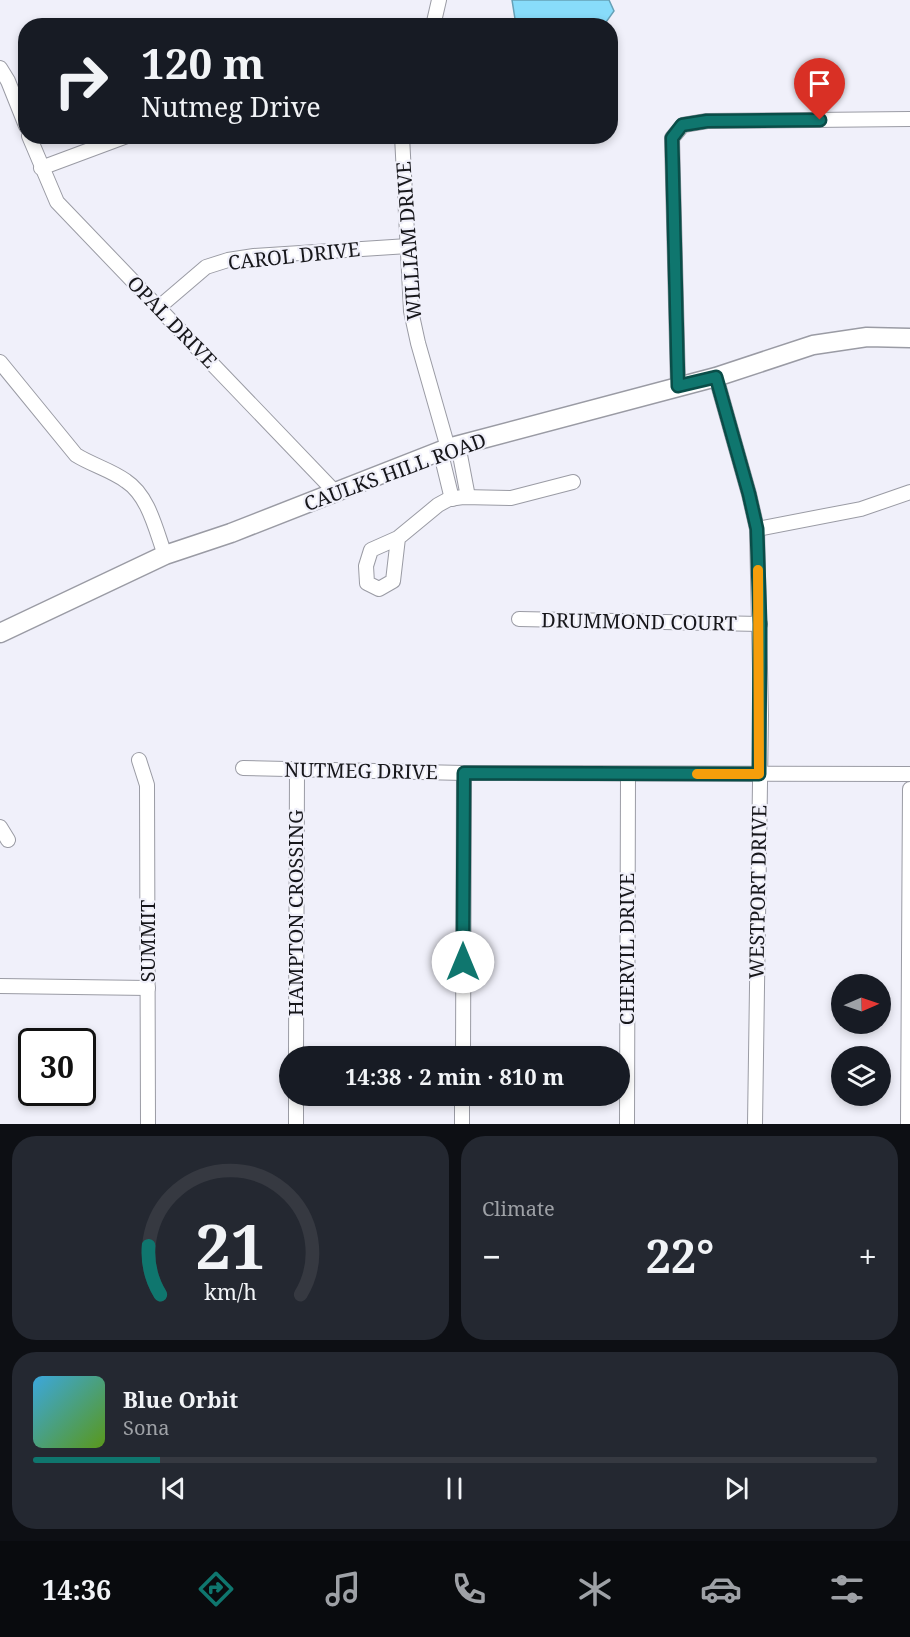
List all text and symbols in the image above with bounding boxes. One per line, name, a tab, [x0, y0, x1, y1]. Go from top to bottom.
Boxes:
text: 120 m	[141, 34, 265, 91]
icon: right	[42, 42, 120, 120]
pin	[794, 58, 845, 120]
icon: arrive	[803, 67, 836, 100]
text: Nutmeg Drive	[141, 88, 321, 125]
street label: WILLIAM DRIVE	[389, 161, 428, 322]
street label: CAROL DRIVE	[227, 235, 361, 276]
street label: OPAL DRIVE	[121, 270, 223, 374]
street label: CAULKS HILL ROAD	[300, 426, 490, 517]
street label: DRUMMOND COURT	[541, 606, 737, 637]
street label: NUTMEG DRIVE	[284, 756, 438, 785]
street label: WESTPORT DRIVE	[742, 805, 773, 979]
street label: HAMPTON CROSSING	[282, 810, 309, 1016]
street label: CHERVIL DRIVE	[613, 873, 640, 1025]
street label: SUMMIT	[134, 900, 161, 982]
position arrow	[431, 930, 495, 994]
north arrow	[831, 974, 891, 1034]
map controls	[831, 974, 891, 1106]
speed limit sign: 30	[18, 1028, 96, 1106]
button: layers	[831, 1046, 891, 1106]
text: 14:38 · 2 min · 810 m	[345, 1061, 564, 1091]
text: Climate	[482, 1195, 555, 1222]
text: 21	[195, 1202, 266, 1287]
text: 22°	[645, 1225, 714, 1286]
text: −	[482, 1234, 501, 1279]
text: +	[859, 1234, 877, 1279]
text: km/h	[204, 1277, 257, 1306]
text: Blue Orbit	[123, 1384, 238, 1414]
text: Sona	[123, 1414, 170, 1441]
icon: previous	[157, 1472, 190, 1505]
icon: pause	[438, 1472, 471, 1505]
icon: next	[720, 1472, 753, 1505]
icon: directions	[195, 1568, 237, 1610]
icon: music	[322, 1568, 364, 1610]
icon: phone	[448, 1568, 490, 1610]
icon: climate	[574, 1568, 616, 1610]
icon: car	[700, 1568, 742, 1610]
icon: filters	[826, 1568, 868, 1610]
text: 14:36	[42, 1571, 111, 1608]

